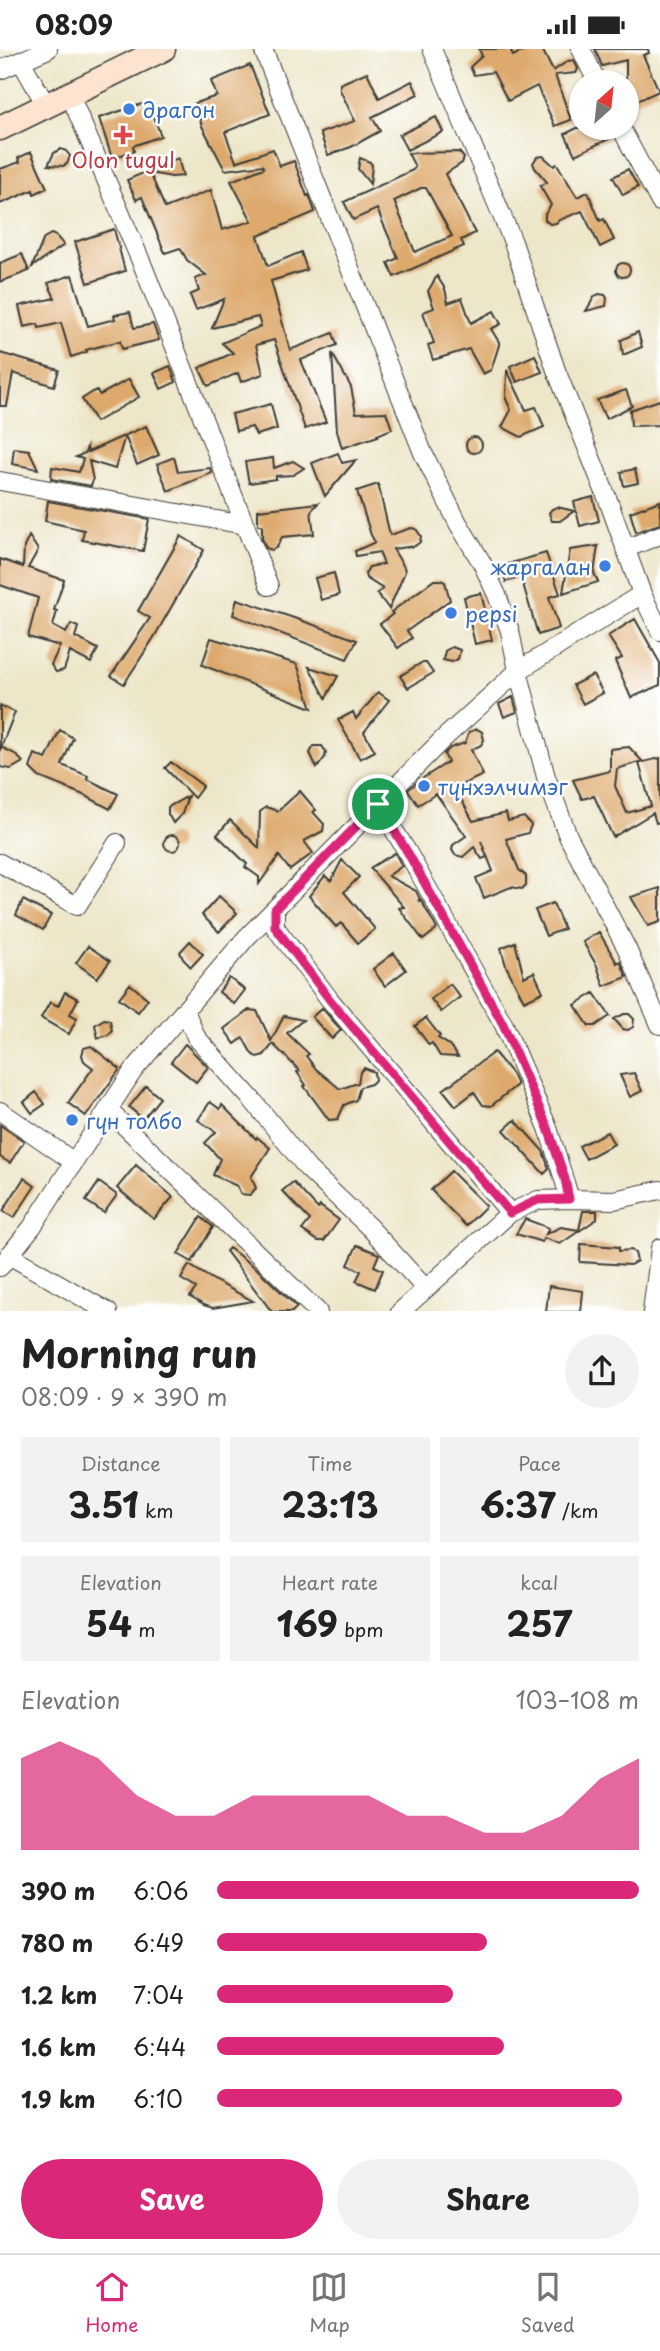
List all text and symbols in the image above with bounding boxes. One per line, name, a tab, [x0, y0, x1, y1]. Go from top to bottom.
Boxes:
text: 08:09	[35, 5, 113, 44]
north arrow	[569, 70, 639, 140]
map controls	[569, 70, 639, 140]
place label: драгон	[143, 93, 215, 125]
marker: драгон	[121, 101, 137, 117]
marker: Olon tugul	[115, 127, 131, 143]
place label: Olon tugul	[71, 143, 175, 175]
place label: жаргалан	[490, 550, 591, 582]
marker: жаргалан	[597, 558, 613, 574]
place label: pepsi	[465, 597, 518, 629]
marker: pepsi	[443, 605, 459, 621]
place label: түнхэлчимэг	[438, 770, 568, 802]
pin	[348, 774, 408, 834]
marker: түнхэлчимэг	[416, 778, 432, 794]
icon: arrive	[359, 785, 397, 823]
place label: гүн толбо	[86, 1104, 182, 1136]
marker: гүн толбо	[64, 1112, 80, 1128]
text: Morning run	[21, 1324, 257, 1381]
button: share	[565, 1334, 639, 1408]
text: 08:09 · 9 × 390 m	[21, 1379, 227, 1414]
text: Distance	[81, 1449, 161, 1477]
text: Time	[308, 1449, 352, 1477]
text: Pace	[518, 1449, 561, 1477]
text: 3.51	[68, 1477, 139, 1530]
text: 23:13	[281, 1477, 379, 1530]
text: 6:37	[480, 1477, 556, 1530]
text: km	[139, 1496, 174, 1524]
text: /km	[556, 1496, 598, 1524]
text: Elevation	[80, 1568, 162, 1596]
text: Heart rate	[282, 1568, 378, 1596]
text: kcal	[520, 1568, 558, 1596]
text: 54	[86, 1596, 132, 1649]
text: 169	[276, 1596, 338, 1649]
text: 257	[506, 1596, 572, 1649]
text: m	[132, 1615, 156, 1643]
text: bpm	[338, 1615, 384, 1643]
text: Elevation	[21, 1682, 120, 1717]
text: 103–108 m	[515, 1682, 639, 1717]
text: 390 m	[21, 1873, 95, 1908]
text: 6:06	[133, 1873, 189, 1908]
text: 780 m	[21, 1925, 93, 1960]
text: 6:49	[133, 1925, 184, 1960]
text: 1.2 km	[21, 1977, 97, 2012]
text: 7:04	[133, 1977, 184, 2012]
text: 1.6 km	[21, 2029, 96, 2064]
text: 6:44	[133, 2029, 186, 2064]
text: 1.9 km	[21, 2081, 95, 2116]
text: 6:10	[133, 2081, 183, 2116]
button: Save	[21, 2159, 323, 2239]
button: Share	[337, 2159, 639, 2239]
tab: Home	[85, 2268, 138, 2338]
tab: Map	[309, 2268, 350, 2338]
tab: Saved	[521, 2268, 575, 2338]

